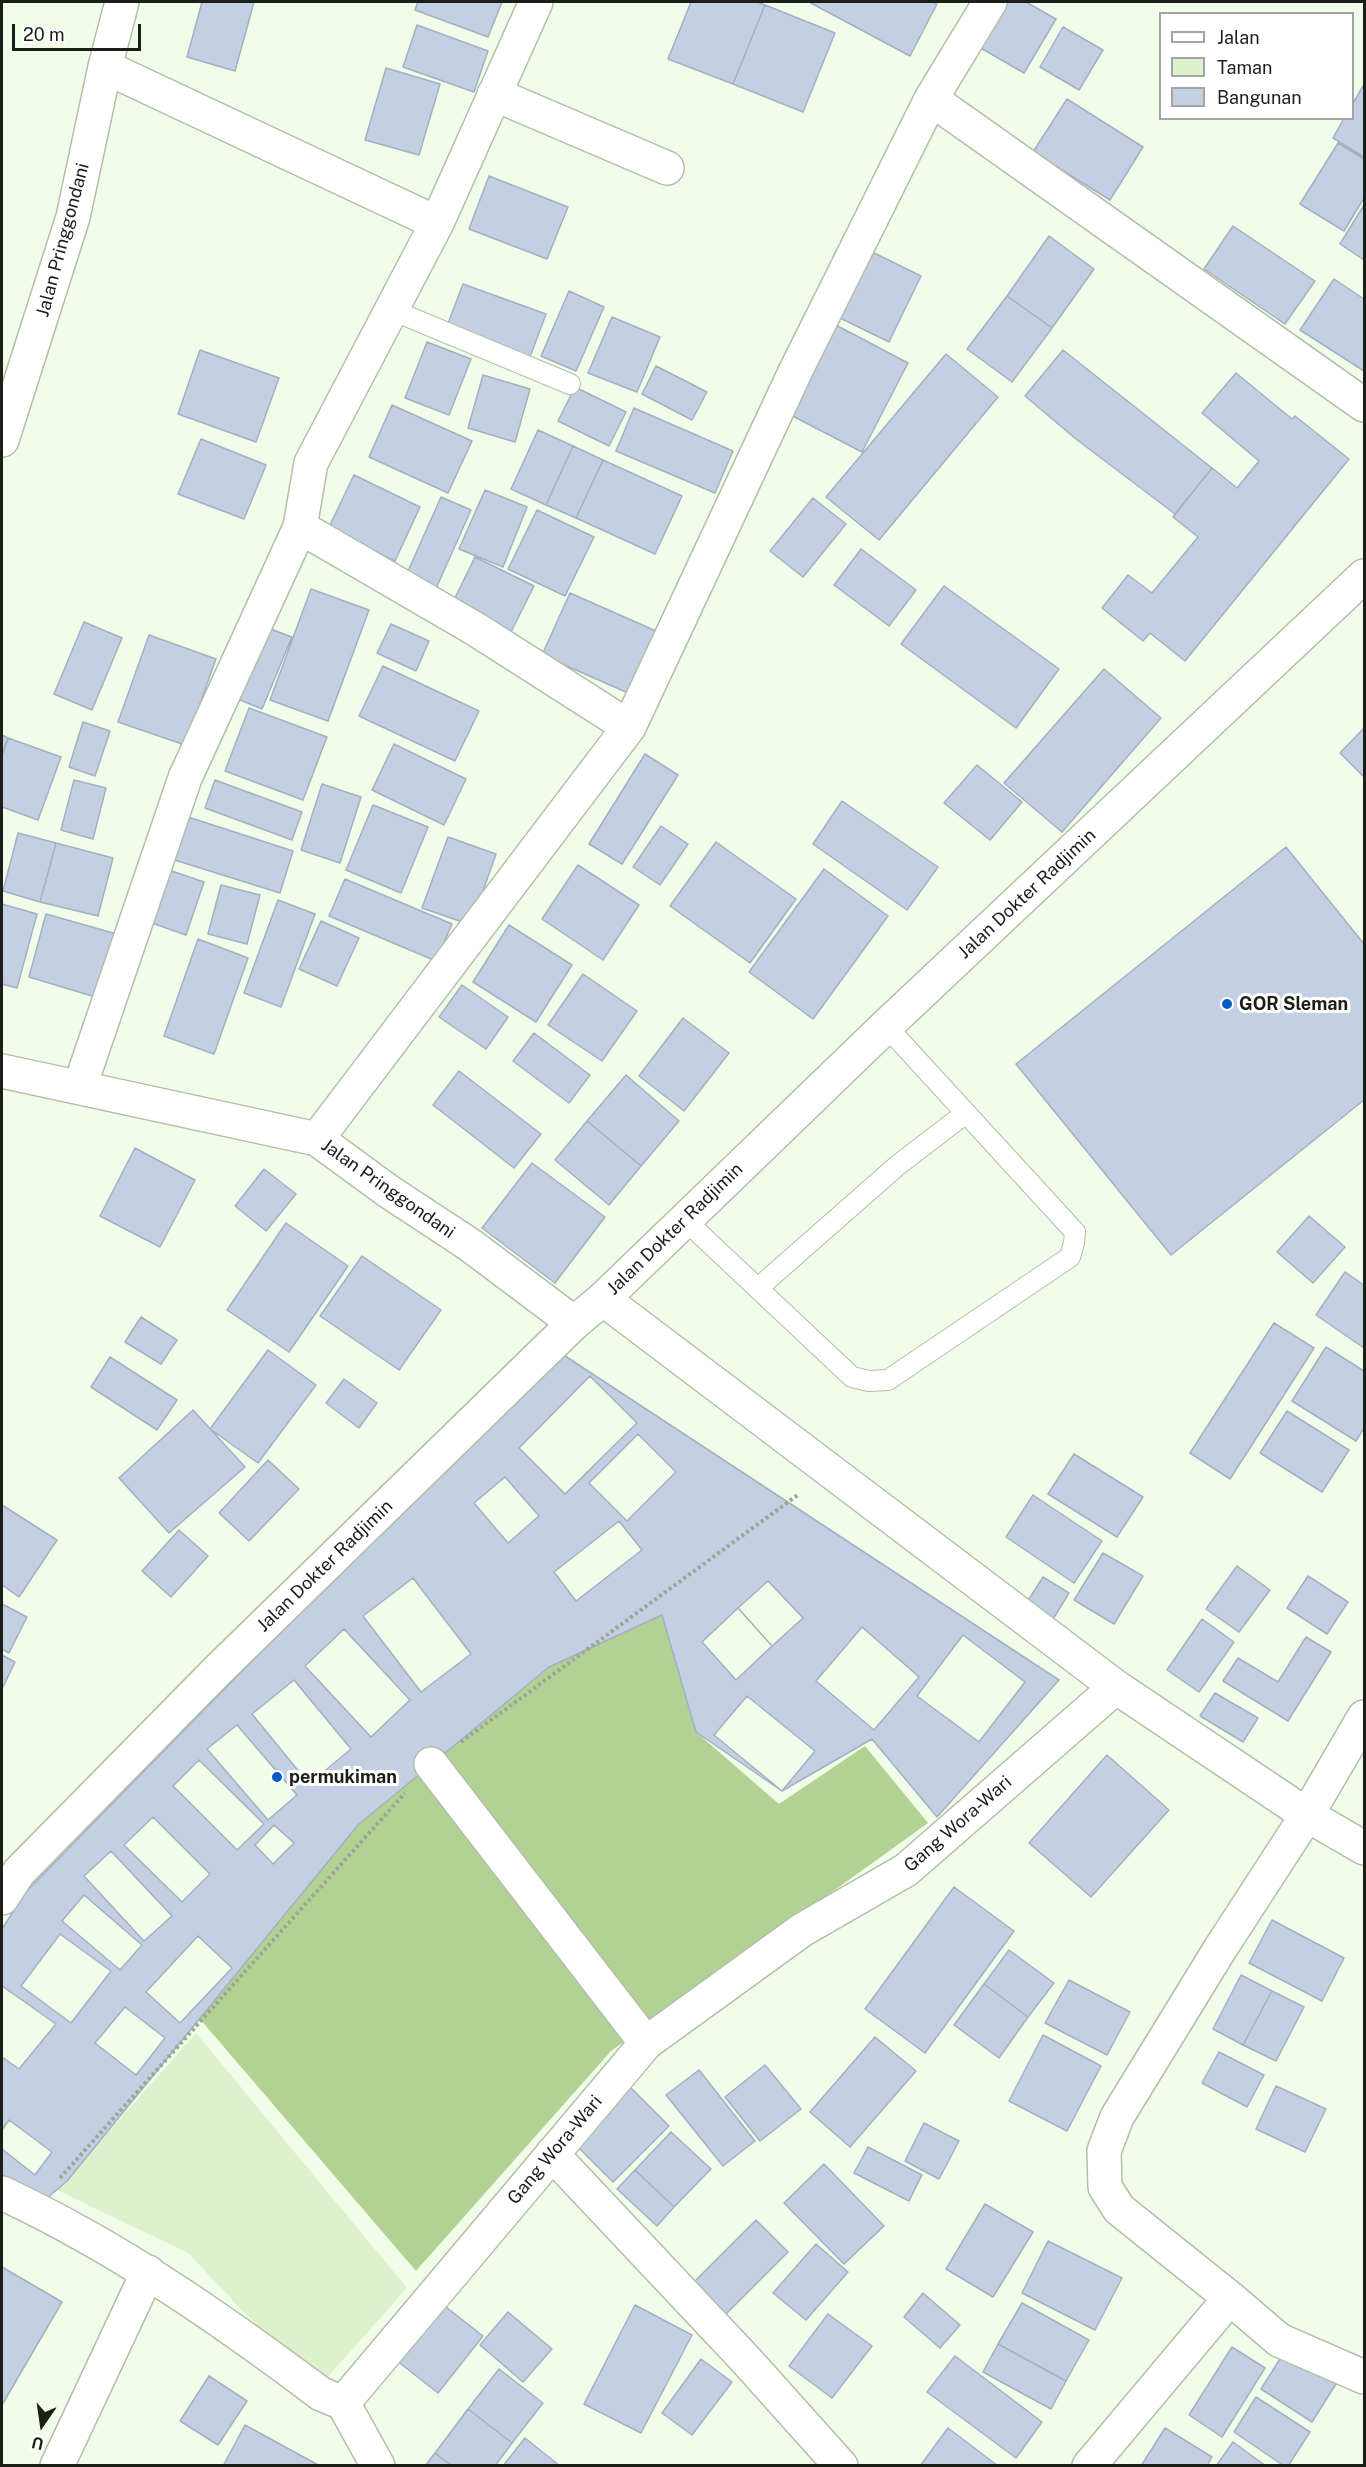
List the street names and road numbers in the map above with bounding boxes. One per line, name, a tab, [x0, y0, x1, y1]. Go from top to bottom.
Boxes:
street label: Jalan Pringgondani	[32, 161, 94, 319]
street label: Jalan Dokter Radjimin	[954, 825, 1100, 963]
street label: Jalan Pringgondani	[317, 1135, 459, 1243]
street label: Jalan Dokter Radjimin	[603, 1159, 747, 1299]
street label: Jalan Dokter Radjimin	[253, 1496, 397, 1636]
street label: Gang Wora-Wari	[900, 1771, 1016, 1877]
street label: Gang Wora-Wari	[503, 2091, 607, 2209]

